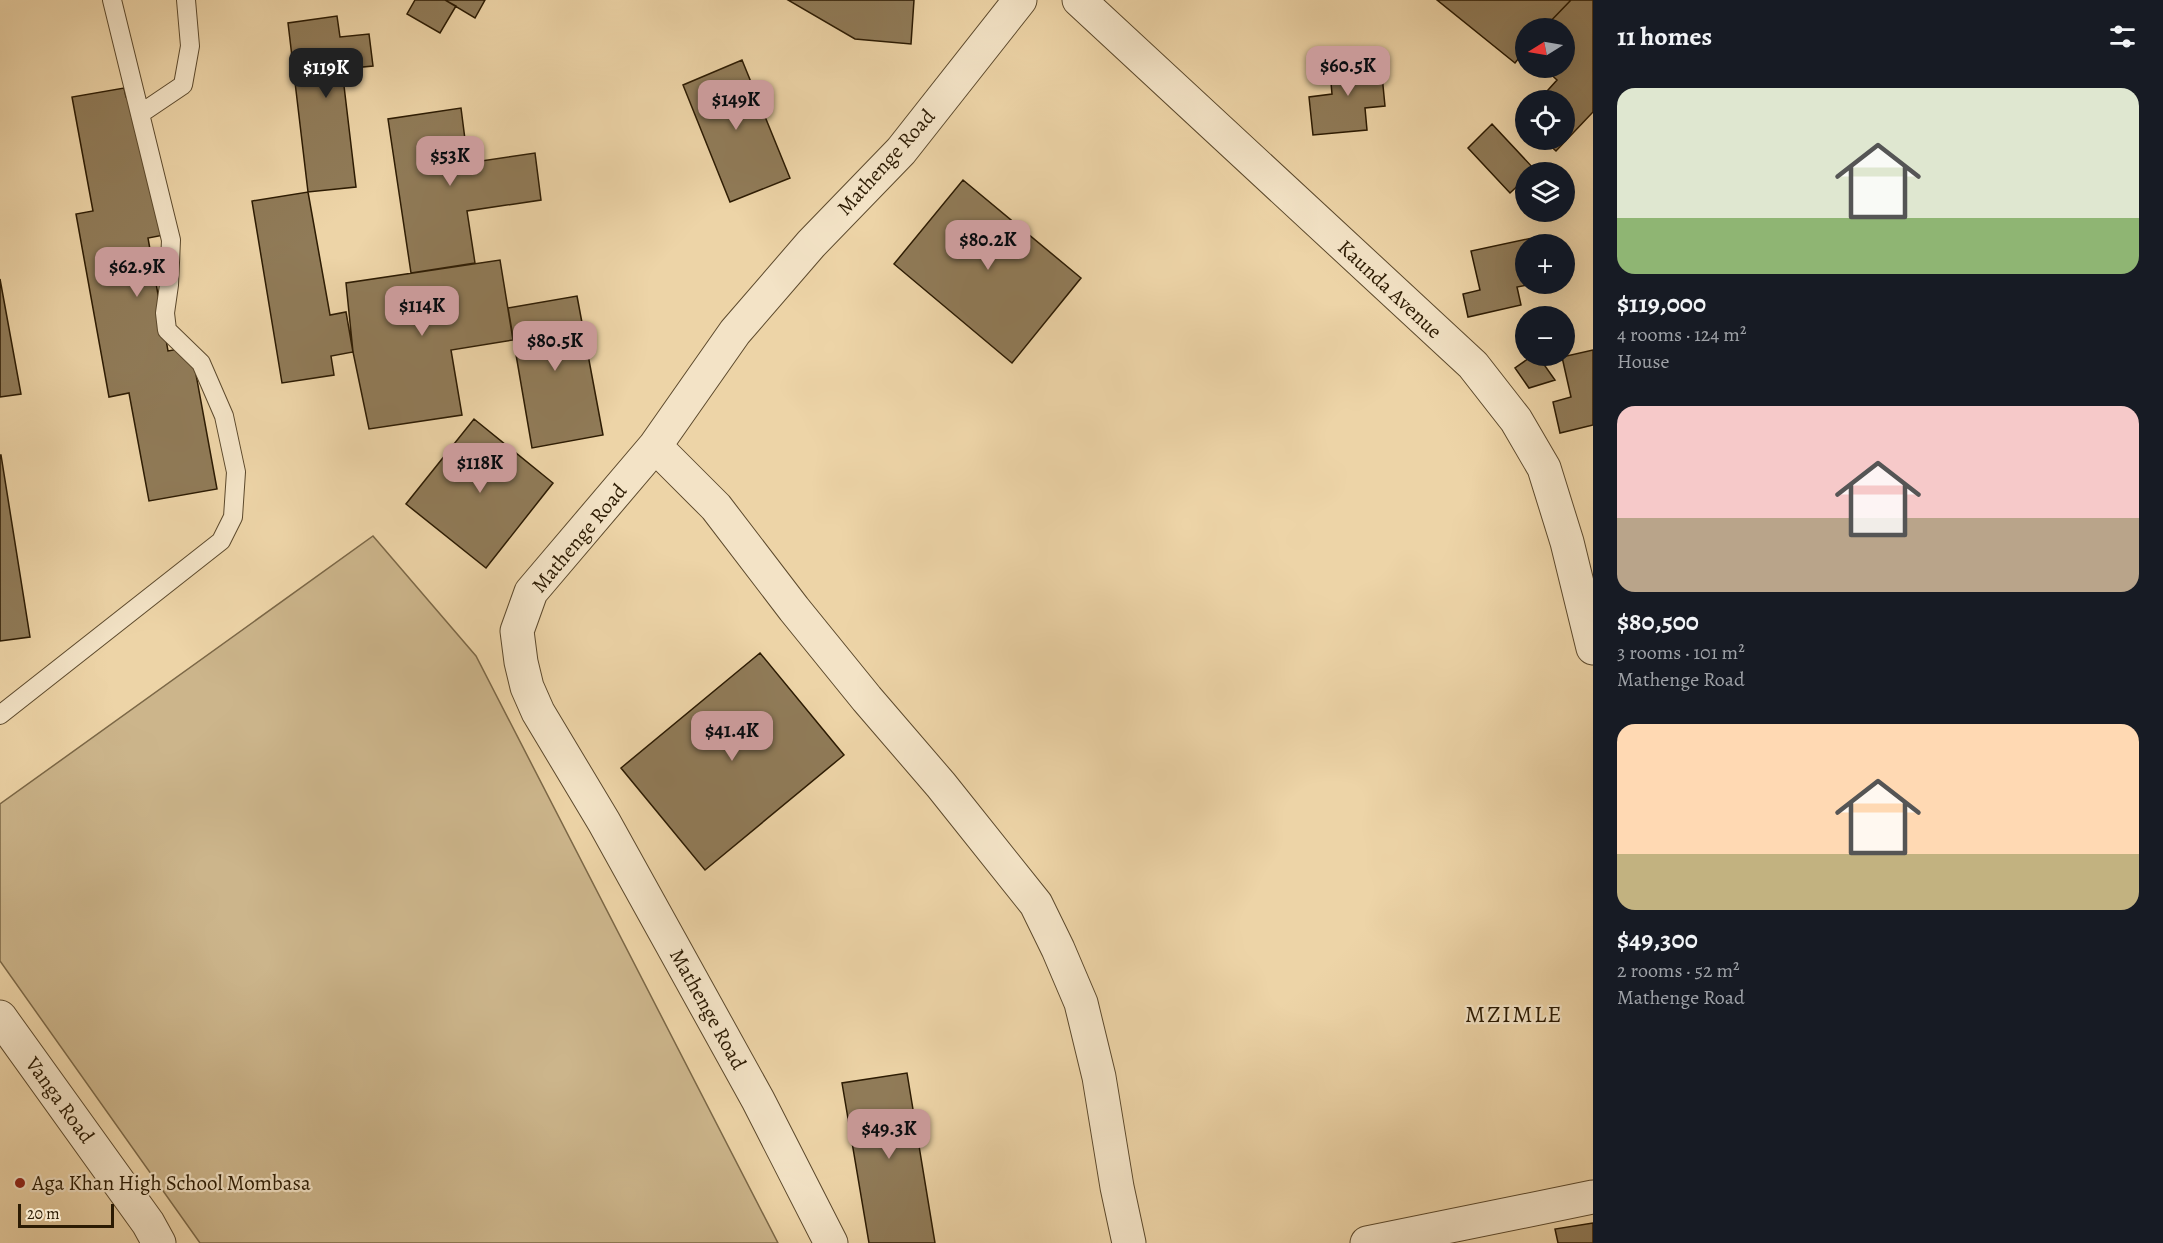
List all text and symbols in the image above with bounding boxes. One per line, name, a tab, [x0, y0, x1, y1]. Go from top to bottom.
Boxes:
north arrow	[1515, 18, 1575, 78]
map controls	[1515, 18, 1575, 366]
text: 11 homes	[1617, 19, 1712, 54]
icon: filters	[2106, 20, 2139, 53]
pin: $60.5K	[1299, 46, 1397, 97]
pin: $119K	[284, 48, 368, 99]
text: $60.5K	[1320, 52, 1376, 79]
text: $119K	[303, 54, 349, 81]
pin: $149K	[694, 80, 778, 131]
text: $149K	[712, 86, 760, 113]
button: locate	[1515, 90, 1575, 150]
street label: Mathenge Road	[831, 102, 942, 221]
icon: home	[1824, 127, 1932, 235]
pin: $53K	[414, 136, 486, 187]
text: $53K	[430, 142, 470, 169]
button: layers	[1515, 162, 1575, 222]
pin: $80.2K	[939, 220, 1037, 271]
text: $80.2K	[959, 226, 1017, 253]
street label: Kaunda Avenue	[1332, 233, 1448, 345]
button: +	[1515, 234, 1575, 294]
pin: $62.9K	[88, 247, 186, 298]
text: $62.9K	[109, 253, 165, 280]
pin: $114K	[380, 286, 464, 337]
text: $119,000	[1617, 286, 1706, 321]
text: $114K	[399, 292, 445, 319]
button: −	[1515, 306, 1575, 366]
pin: $80.5K	[506, 321, 604, 372]
text: 4 rooms · 124 m²	[1617, 321, 1747, 348]
text: $80.5K	[527, 327, 583, 354]
text: House	[1617, 348, 1669, 375]
pin: $118K	[438, 443, 522, 494]
icon: home	[1824, 445, 1932, 553]
text: $118K	[457, 449, 503, 476]
street label: Mathenge Road	[525, 477, 633, 598]
text: $80,500	[1617, 604, 1699, 639]
text: 3 rooms · 101 m²	[1617, 639, 1745, 666]
text: Mathenge Road	[1617, 666, 1745, 693]
pin: $41.4K	[683, 711, 781, 762]
text: $41.4K	[705, 717, 759, 744]
icon: home	[1824, 763, 1932, 871]
text: $49,300	[1617, 922, 1698, 957]
street label: Mathenge Road	[663, 944, 753, 1075]
text: 2 rooms · 52 m²	[1617, 957, 1740, 984]
text: Mathenge Road	[1617, 984, 1745, 1011]
district label: MZIMLE	[1465, 998, 1563, 1030]
street label: Vanga Road	[19, 1050, 101, 1149]
pin: $49.3K	[840, 1109, 938, 1160]
text: $49.3K	[861, 1115, 917, 1142]
place label: Aga Khan High School Mombasa	[31, 1169, 311, 1197]
marker: Aga Khan High School Mombasa	[13, 1176, 27, 1190]
scale bar	[18, 1201, 114, 1228]
text: 20 m	[27, 1203, 60, 1225]

